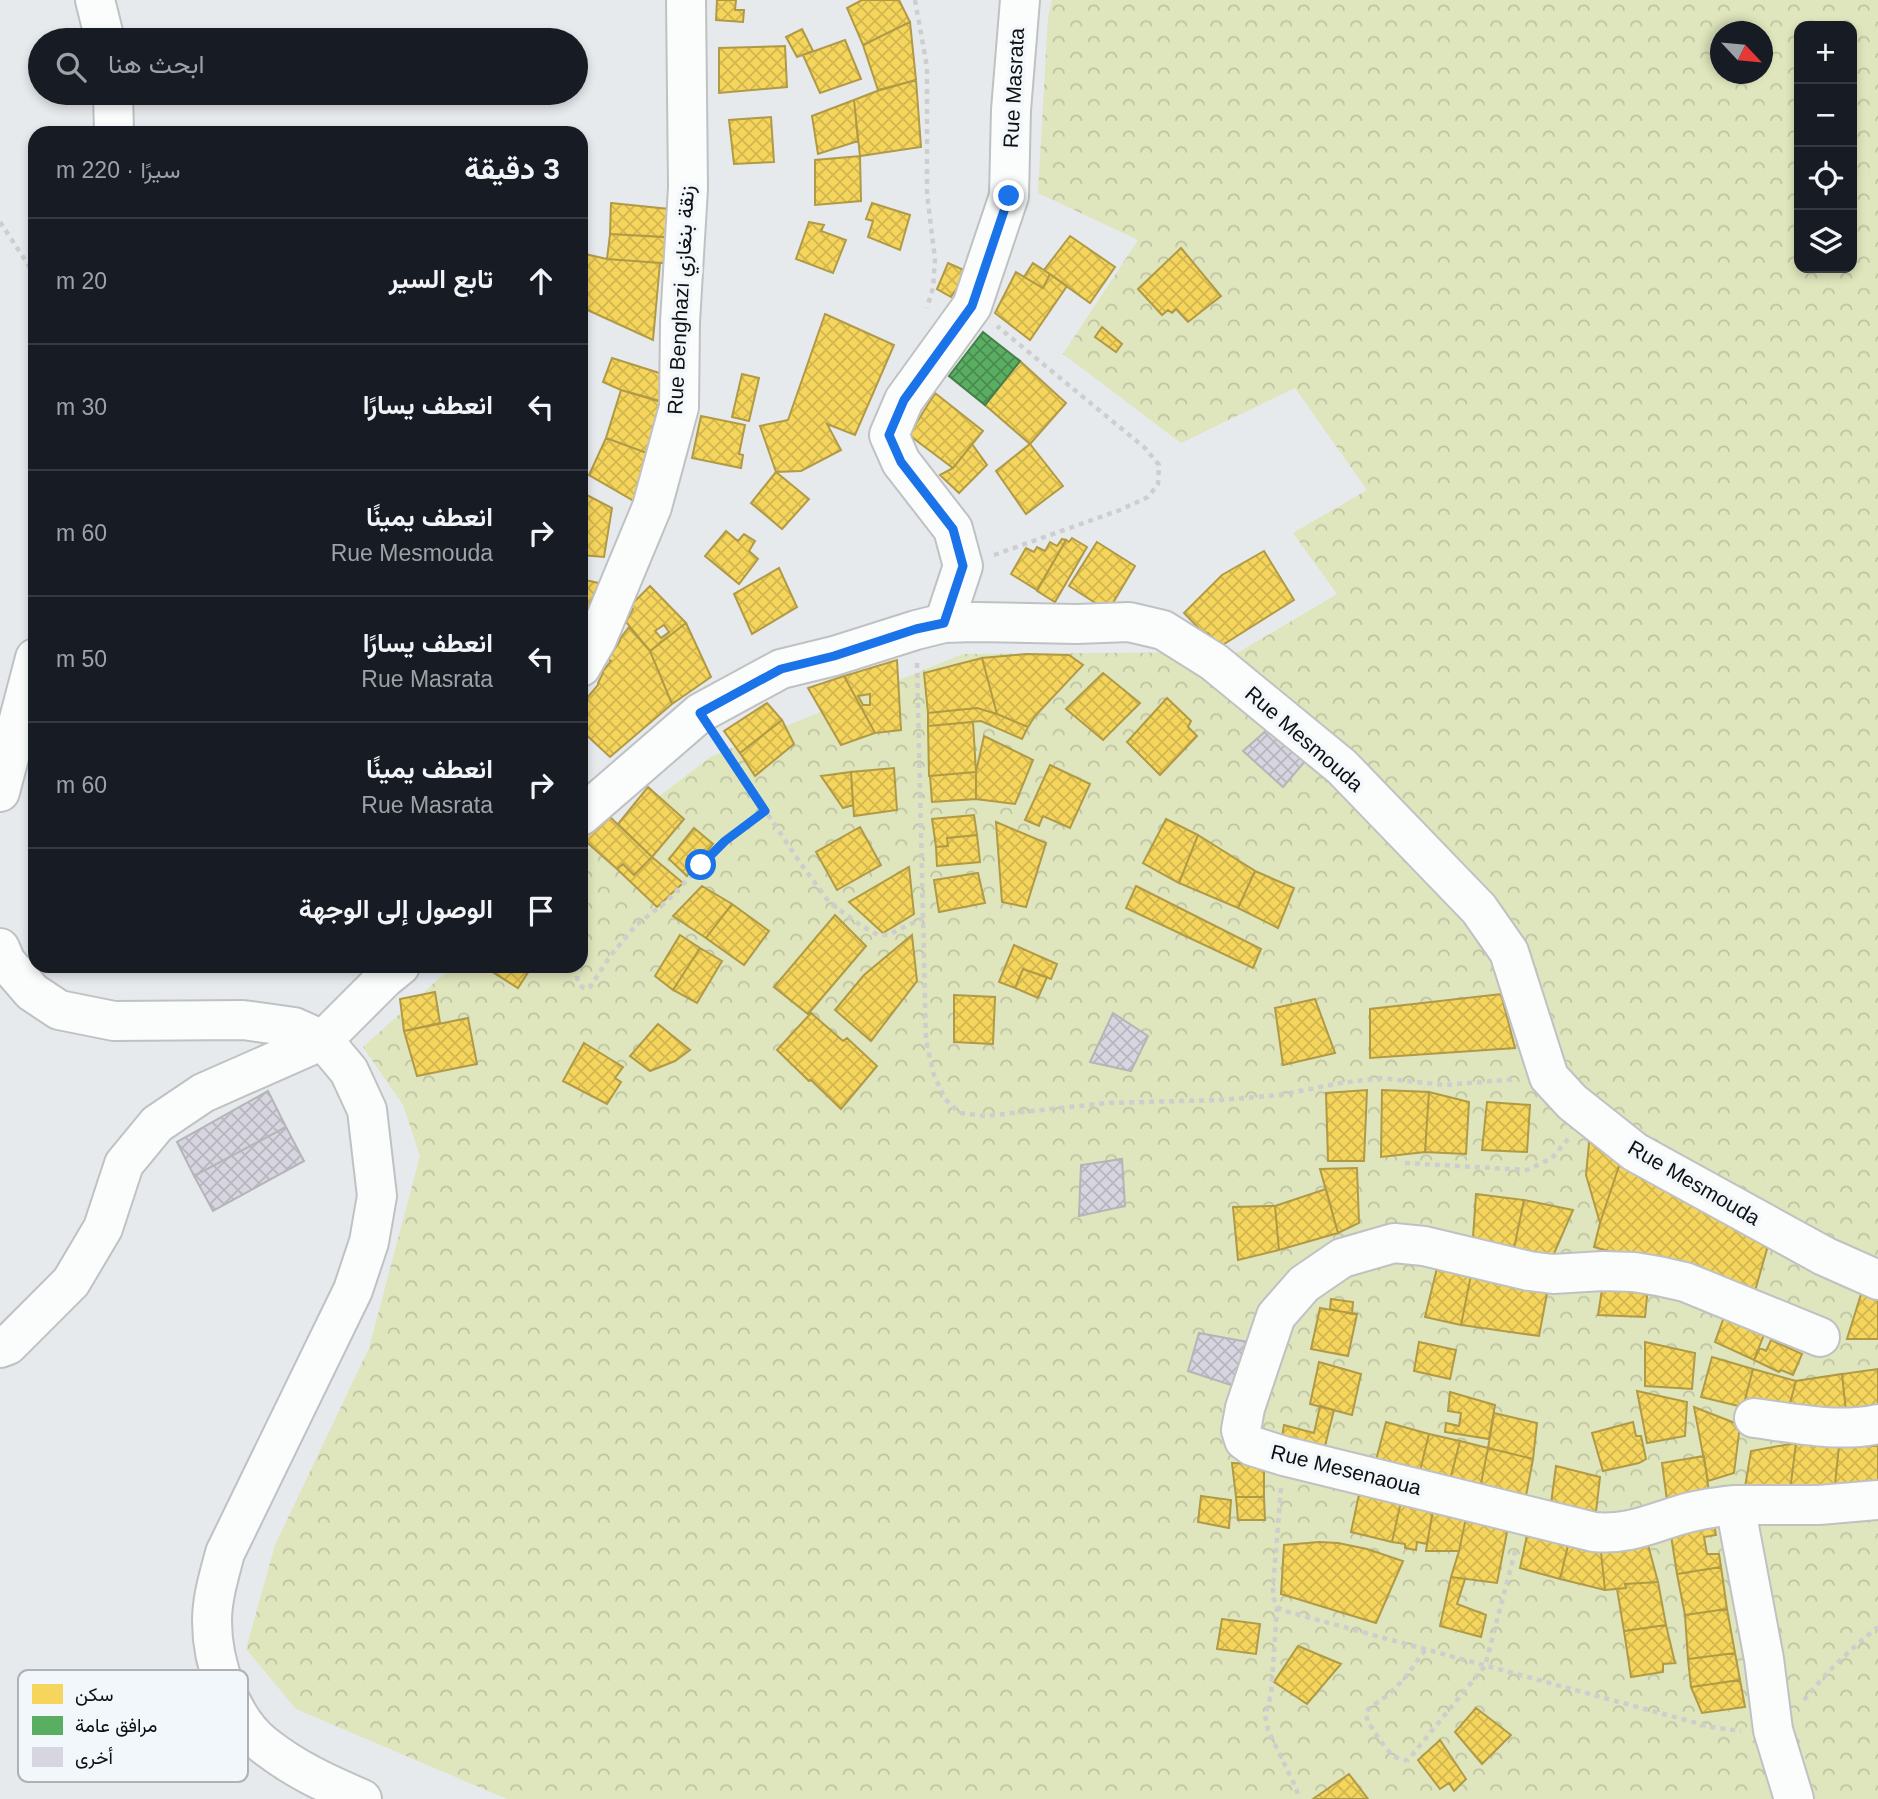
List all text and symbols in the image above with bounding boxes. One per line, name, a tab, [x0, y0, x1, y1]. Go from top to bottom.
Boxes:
north arrow	[1710, 21, 1773, 84]
map controls	[1794, 21, 1857, 273]
button: +	[1794, 21, 1857, 84]
street label: Rue Masrata	[999, 27, 1028, 149]
search box	[28, 28, 588, 105]
icon: search	[52, 48, 90, 86]
text: ابحث هنا	[108, 49, 204, 79]
button: −	[1794, 84, 1857, 147]
button: locate	[1794, 147, 1857, 210]
text: 3 دقيقة	[464, 152, 560, 185]
text: سيرًا · 220 m	[56, 157, 180, 183]
route end	[993, 180, 1024, 211]
street label: Rue Benghazi زنقة بنغازي	[663, 185, 704, 415]
button: layers	[1794, 210, 1857, 273]
icon: ahead	[522, 262, 560, 300]
text: تابع السير	[389, 264, 493, 294]
text: 20 m	[56, 268, 107, 294]
icon: left	[522, 388, 560, 426]
text: انعطف يسارًا	[363, 390, 493, 420]
text: 30 m	[56, 394, 107, 420]
text: انعطف يمينًا	[366, 502, 493, 532]
icon: right	[522, 514, 560, 552]
text: 60 m	[56, 520, 107, 546]
text: Rue Mesmouda	[331, 540, 493, 566]
text: انعطف يسارًا	[363, 628, 493, 658]
icon: left	[522, 640, 560, 678]
text: 50 m	[56, 646, 107, 672]
text: Rue Masrata	[361, 666, 493, 692]
street label: Rue Mesmouda	[1241, 681, 1368, 796]
text: انعطف يمينًا	[366, 754, 493, 784]
icon: right	[522, 766, 560, 804]
text: 60 m	[56, 772, 107, 798]
text: Rue Masrata	[361, 792, 493, 818]
route start	[685, 849, 716, 880]
icon: arrive	[522, 892, 560, 930]
text: الوصول إلى الوجهة	[299, 894, 493, 924]
street label: Rue Mesmouda	[1624, 1136, 1764, 1230]
street label: Rue Mesenaoua	[1269, 1440, 1424, 1499]
legend	[18, 1670, 248, 1782]
text: سكن	[75, 1684, 113, 1706]
text: مرافق عامة	[75, 1715, 157, 1737]
text: أخرى	[75, 1747, 113, 1769]

